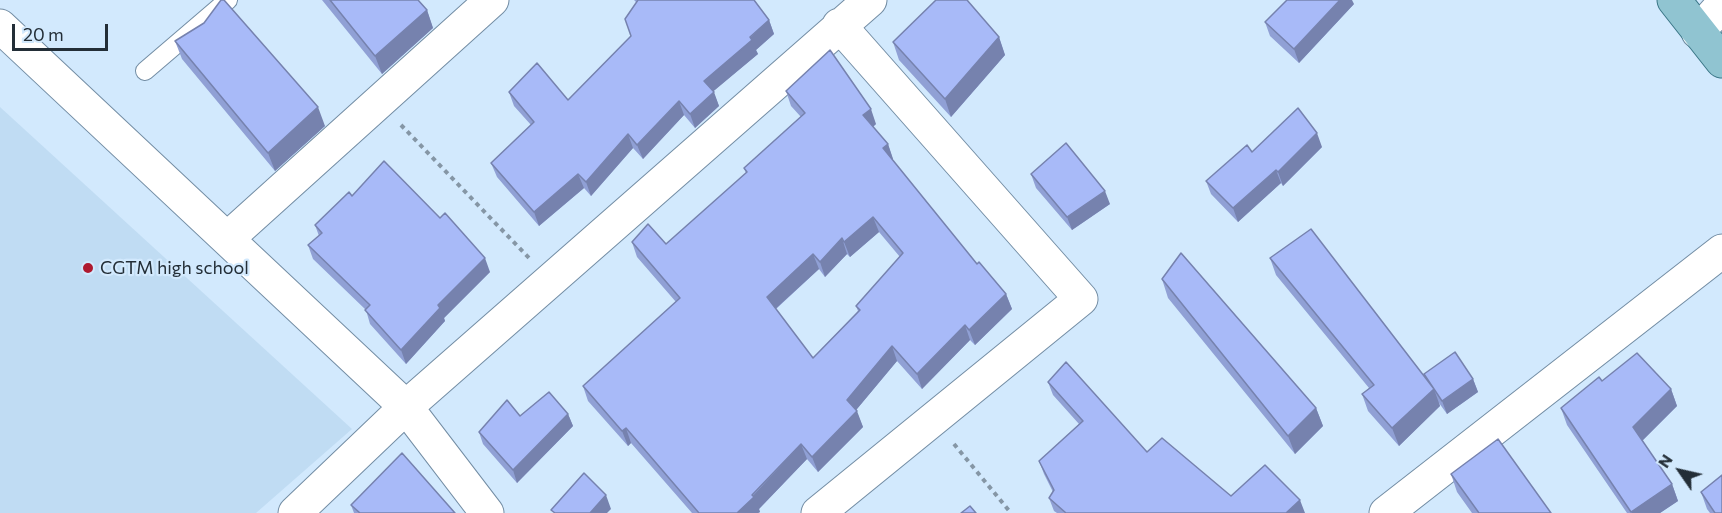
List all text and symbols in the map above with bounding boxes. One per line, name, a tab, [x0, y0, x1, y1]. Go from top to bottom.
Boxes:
scale bar	[15, 12, 111, 50]
text: 20 m	[23, 23, 64, 45]
place label: CGTM high school	[100, 257, 249, 279]
marker: CGTM high school	[81, 261, 95, 275]
north arrow	[1650, 441, 1710, 501]
text: N	[1653, 450, 1676, 471]

